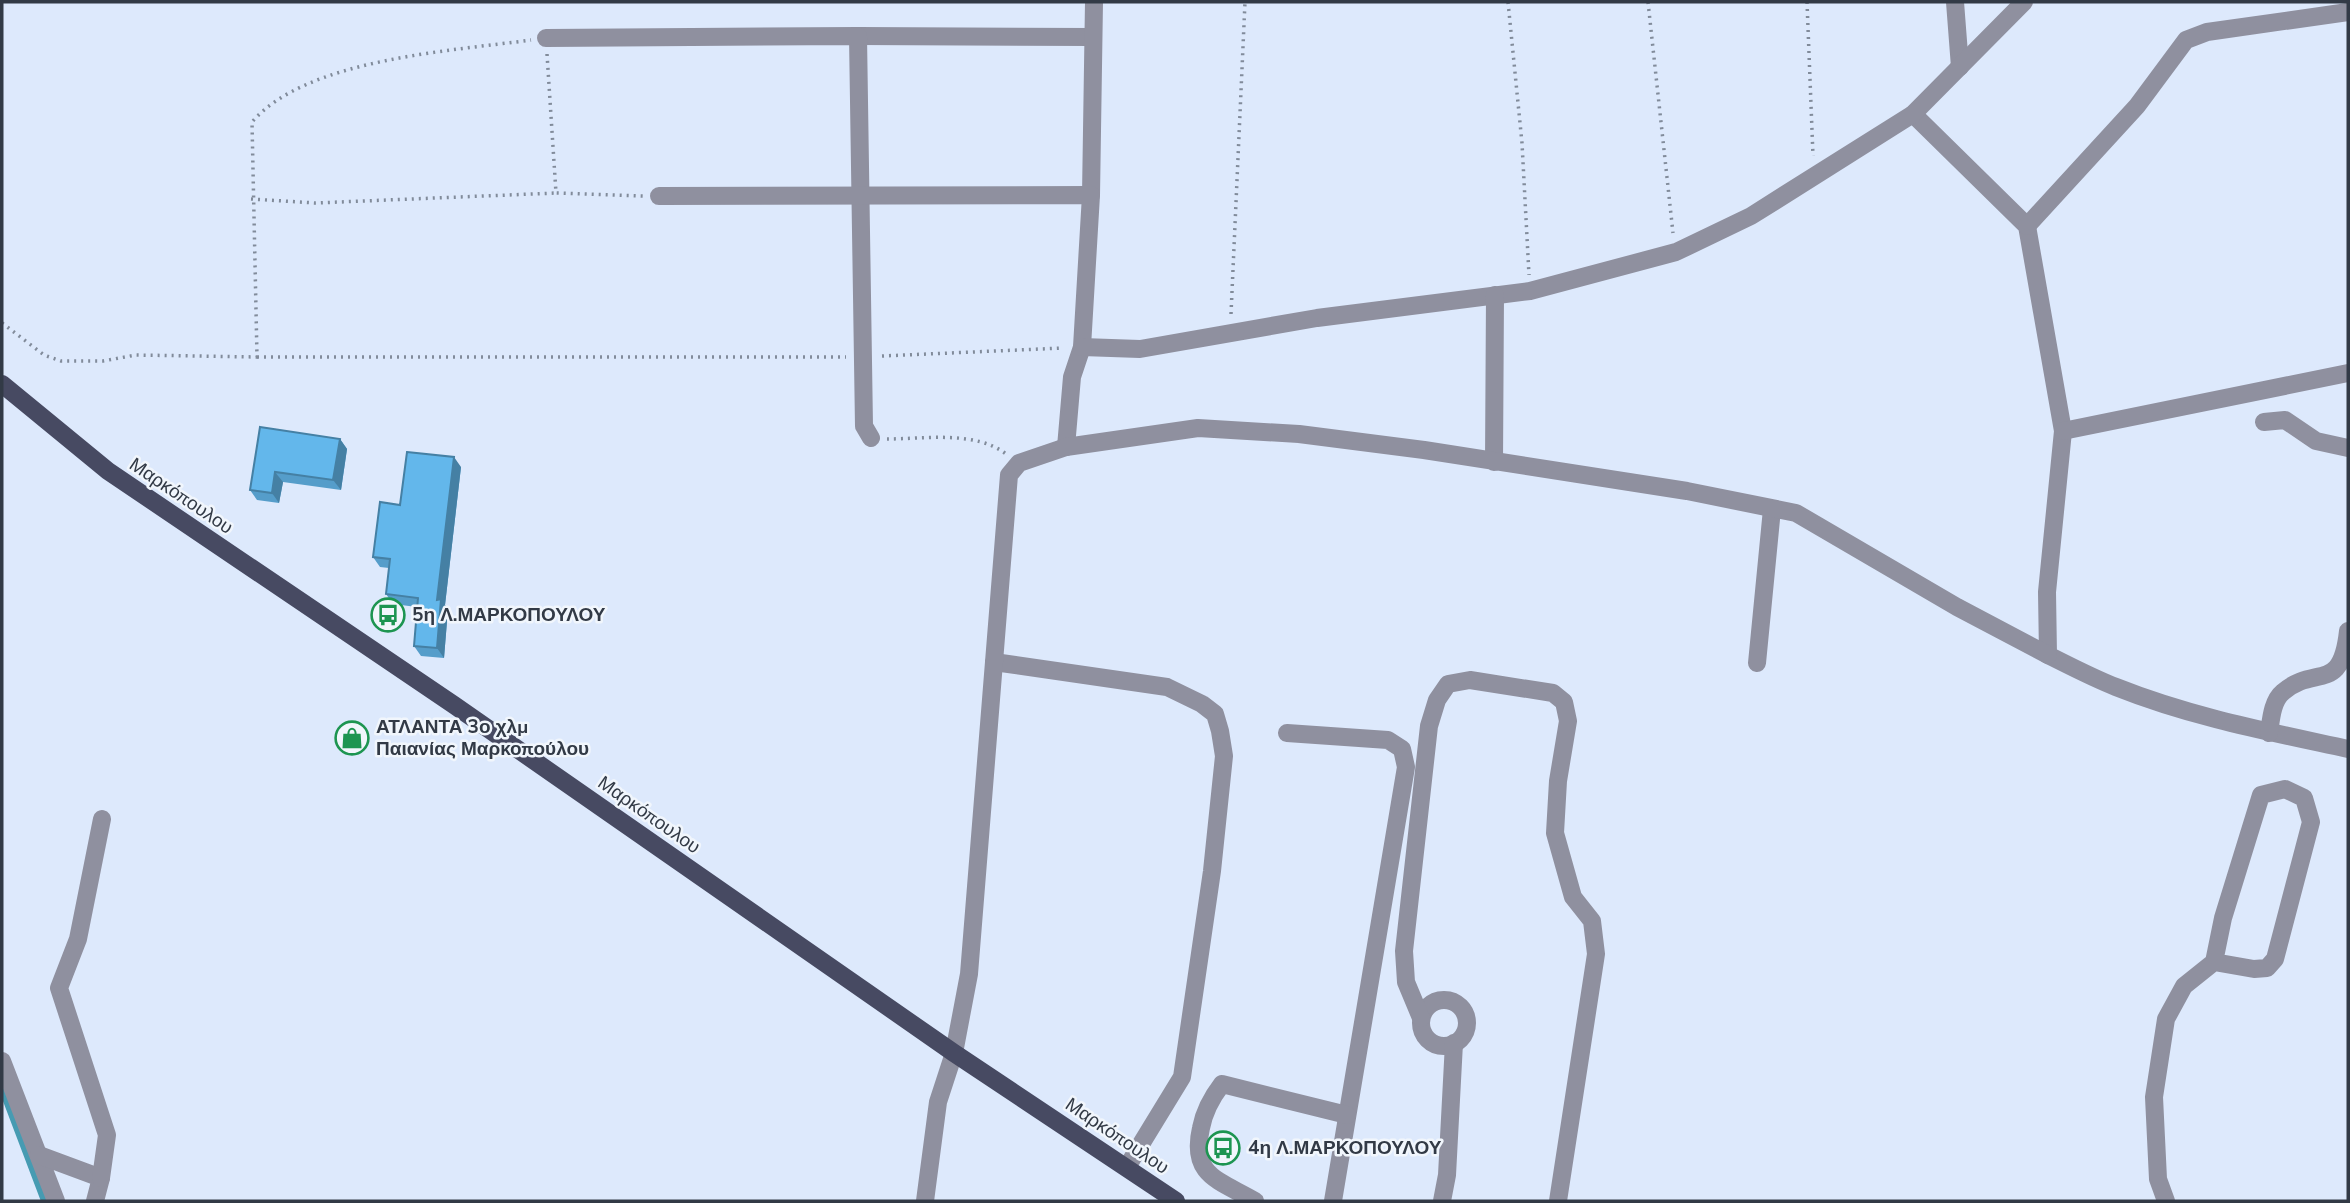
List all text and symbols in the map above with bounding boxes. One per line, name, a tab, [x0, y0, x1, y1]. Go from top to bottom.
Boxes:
street label: Μαρκόπουλου	[124, 452, 238, 540]
bus stop icon: 5η Λ.ΜΑΡΚΟΠΟΥΛΟΥ	[369, 596, 407, 634]
place label: 5η Λ.ΜΑΡΚΟΠΟΥΛΟΥ	[412, 602, 606, 628]
place label: ΑΤΛΑΝΤΑ 3ο χλμ Παιανίας Μαρκοπούλου	[376, 714, 589, 762]
shop icon: ΑΤΛΑΝΤΑ 3ο χλμ Παιανίας Μαρκοπούλου	[333, 719, 371, 757]
street label: Μαρκόπουλου	[592, 770, 706, 860]
street label: Μαρκόπουλου	[1060, 1092, 1174, 1180]
bus stop icon: 4η Λ.ΜΑΡΚΟΠΟΥΛΟΥ	[1204, 1129, 1242, 1167]
place label: 4η Λ.ΜΑΡΚΟΠΟΥΛΟΥ	[1248, 1135, 1442, 1161]

